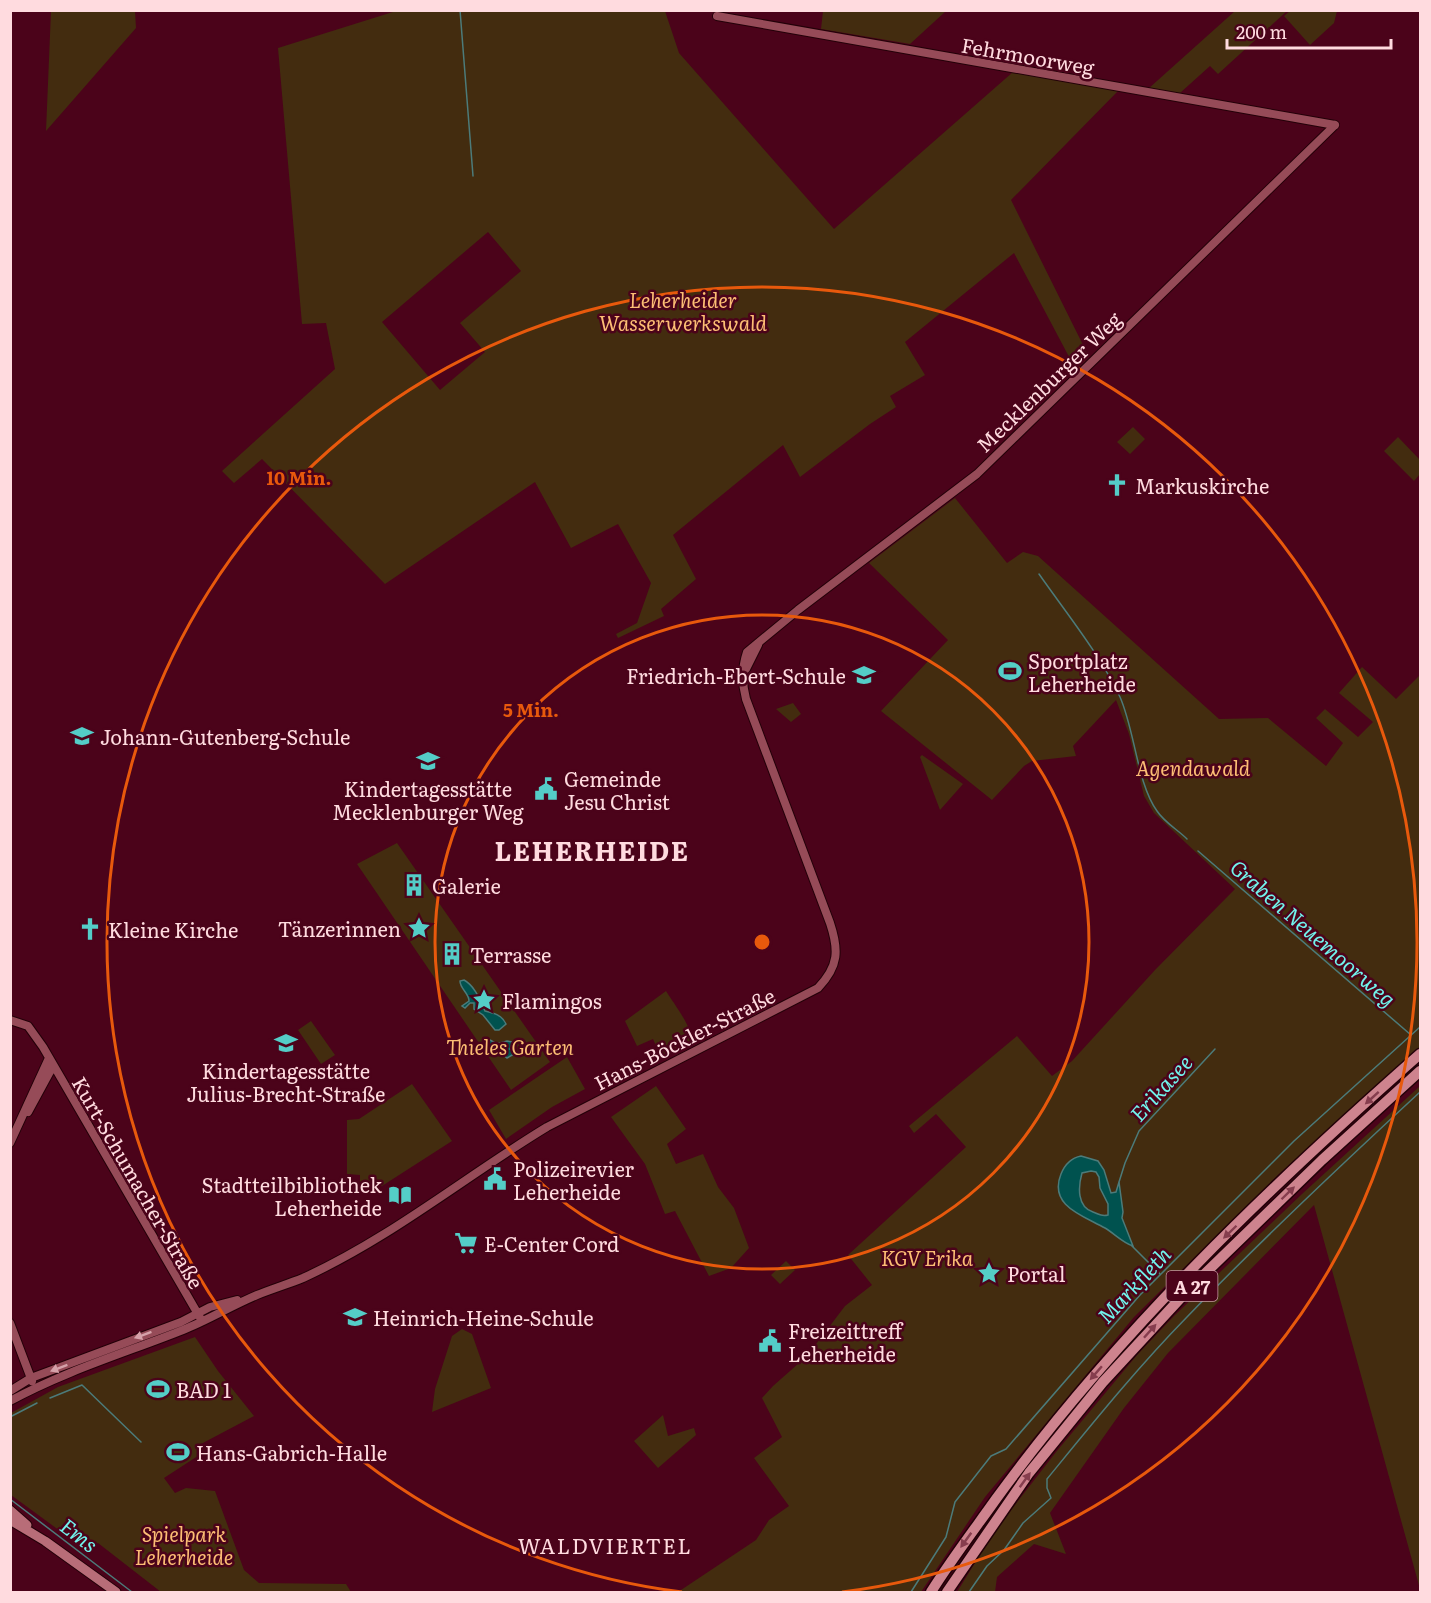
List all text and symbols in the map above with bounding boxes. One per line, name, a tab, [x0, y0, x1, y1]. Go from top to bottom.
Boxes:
scale bar	[1227, 12, 1390, 50]
text: 200 m	[1236, 18, 1287, 45]
street label: Fehrmoorweg	[959, 29, 1098, 82]
park label: Leherheider Wasserwerkswald	[599, 284, 767, 337]
street label: Mecklenburger Weg	[969, 303, 1128, 458]
text: 10 Min.	[267, 464, 331, 491]
place label: Markuskirche	[1135, 470, 1269, 500]
church icon: Markuskirche	[1104, 472, 1130, 498]
place label: Sportplatz Leherheide	[1028, 645, 1136, 698]
sports icon: Sportplatz Leherheide	[997, 658, 1023, 684]
place label: Friedrich-Ebert-Schule	[626, 660, 846, 690]
school or university icon: Friedrich-Ebert-Schule	[851, 662, 877, 688]
text: 5 Min.	[503, 696, 559, 723]
place label: Johann-Gutenberg-Schule	[100, 721, 350, 751]
school or university icon: Johann-Gutenberg-Schule	[69, 723, 95, 749]
school or university icon: Kindertagesstätte Mecklenburger Weg	[415, 748, 441, 774]
park label: Agendawald	[1136, 752, 1251, 782]
place label: Gemeinde Jesu Christ	[564, 763, 670, 816]
place label: Kindertagesstätte Mecklenburger Weg	[332, 773, 525, 826]
public building icon: Gemeinde Jesu Christ	[533, 776, 559, 802]
district label: LEHERHEIDE	[494, 830, 690, 869]
water label: Graben Neuemoorweg	[1224, 851, 1404, 1013]
place label: Galerie	[432, 870, 501, 900]
building icon: Galerie	[401, 872, 427, 898]
place label: Tänzerinnen	[278, 913, 401, 943]
place label: Kleine Kirche	[108, 914, 238, 944]
place icon: Tänzerinnen	[406, 915, 432, 941]
church icon: Kleine Kirche	[77, 916, 103, 942]
centre of rings	[752, 932, 772, 952]
place label: Terrasse	[470, 939, 552, 969]
building icon: Terrasse	[439, 941, 465, 967]
street label: Hans-Böckler-Straße	[588, 979, 780, 1097]
place label: Flamingos	[502, 985, 602, 1015]
place icon: Flamingos	[471, 987, 497, 1013]
school or university icon: Kindertagesstätte Julius-Brecht-Straße	[273, 1030, 299, 1056]
park label: Thieles Garten	[446, 1031, 574, 1061]
water label: Erikasee	[1122, 1047, 1198, 1127]
place label: Kindertagesstätte Julius-Brecht-Straße	[187, 1055, 385, 1108]
street label: Kurt-Schumacher-Straße	[66, 1070, 212, 1294]
one-way arrow	[1365, 1091, 1380, 1104]
place label: Polizeirevier Leherheide	[513, 1153, 635, 1206]
public building icon: Polizeirevier Leherheide	[482, 1166, 508, 1192]
place label: Stadtteilbibliothek Leherheide	[201, 1169, 383, 1222]
library icon: Stadtteilbibliothek Leherheide	[387, 1182, 413, 1208]
one-way arrow	[1281, 1186, 1295, 1200]
one-way arrow	[1224, 1224, 1238, 1238]
place label: E-Center Cord	[484, 1228, 619, 1258]
supermarket icon: E-Center Cord	[453, 1230, 479, 1256]
water label: Markfleth	[1089, 1238, 1177, 1329]
park label: KGV Erika	[881, 1242, 974, 1272]
place label: Portal	[1007, 1258, 1066, 1288]
place icon: Portal	[976, 1260, 1002, 1286]
road number: A 27	[1166, 1271, 1218, 1301]
place label: Heinrich-Heine-Schule	[373, 1302, 594, 1332]
school or university icon: Heinrich-Heine-Schule	[342, 1304, 368, 1330]
place label: Freizeittreff Leherheide	[788, 1315, 904, 1368]
one-way arrow	[1143, 1324, 1157, 1338]
public building icon: Freizeittreff Leherheide	[757, 1328, 783, 1354]
one-way arrow	[134, 1331, 152, 1341]
one-way arrow	[50, 1363, 68, 1373]
one-way arrow	[1090, 1365, 1103, 1380]
place label: BAD 1	[176, 1374, 231, 1404]
sports icon: BAD 1	[145, 1376, 171, 1402]
place label: Hans-Gabrich-Halle	[196, 1437, 387, 1467]
sports icon: Hans-Gabrich-Halle	[165, 1439, 191, 1465]
one-way arrow	[1019, 1472, 1031, 1488]
water label: Ems	[55, 1509, 105, 1559]
park label: Spielpark Leherheide	[135, 1518, 233, 1571]
district label: WALDVIERTEL	[518, 1529, 692, 1560]
one-way arrow	[961, 1533, 973, 1548]

